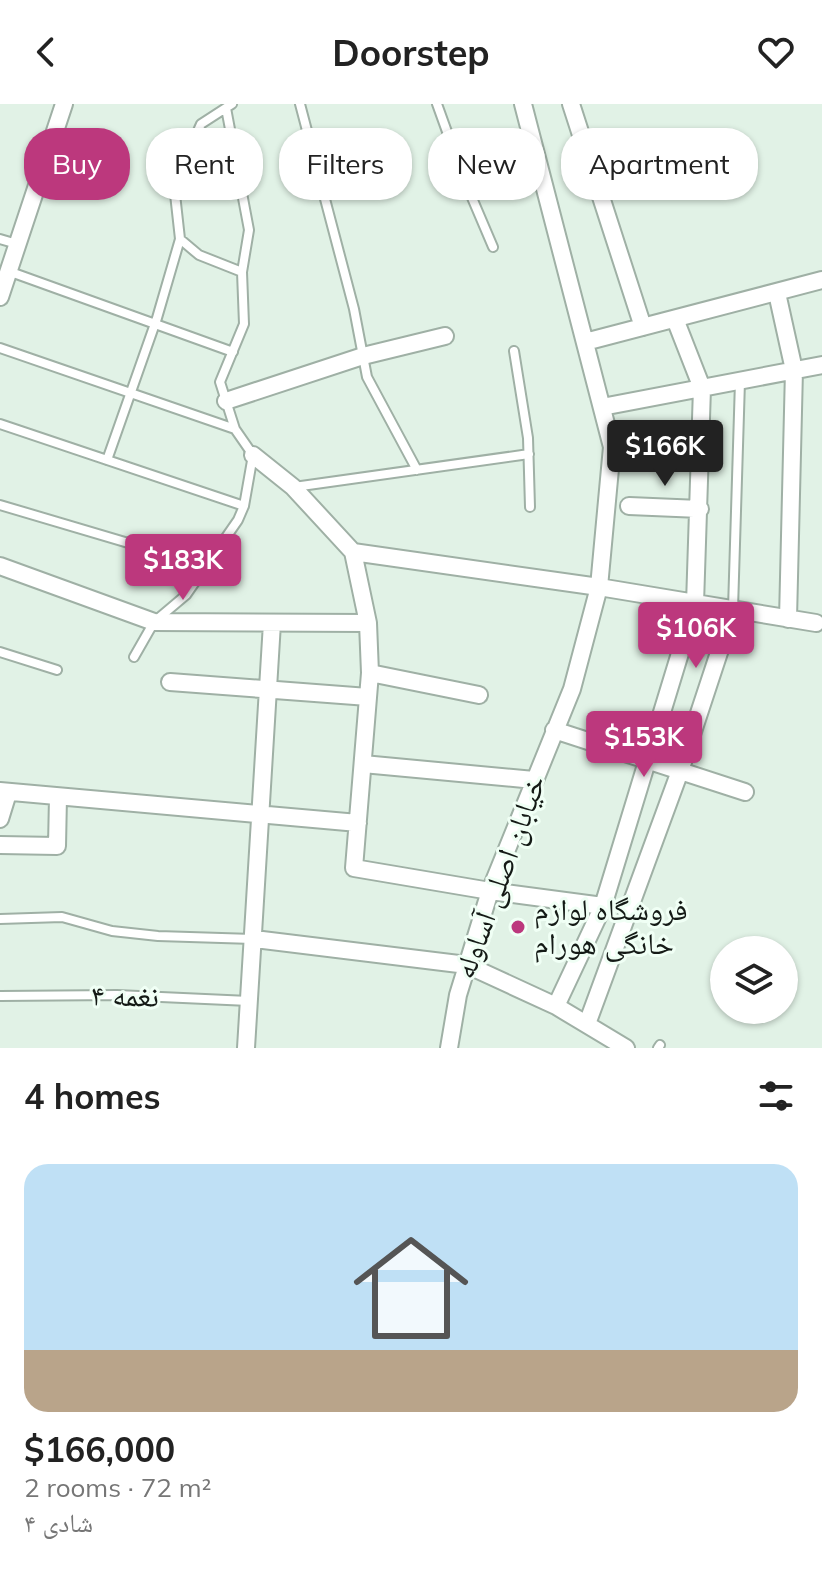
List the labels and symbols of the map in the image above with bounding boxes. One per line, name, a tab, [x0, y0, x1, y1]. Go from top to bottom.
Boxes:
pin: $166K	[609, 420, 721, 488]
pin: $183K	[127, 534, 239, 602]
pin: $106K	[640, 602, 752, 670]
pin: $153K	[588, 711, 700, 779]
street label: خیابان اصلی آساوله	[445, 770, 553, 984]
place label: فروشگاه لوازم خانگی هورام	[534, 890, 688, 963]
marker: فروشگاه لوازم خانگی هورام	[509, 918, 527, 936]
street label: نغمه ۴	[91, 975, 159, 1015]

